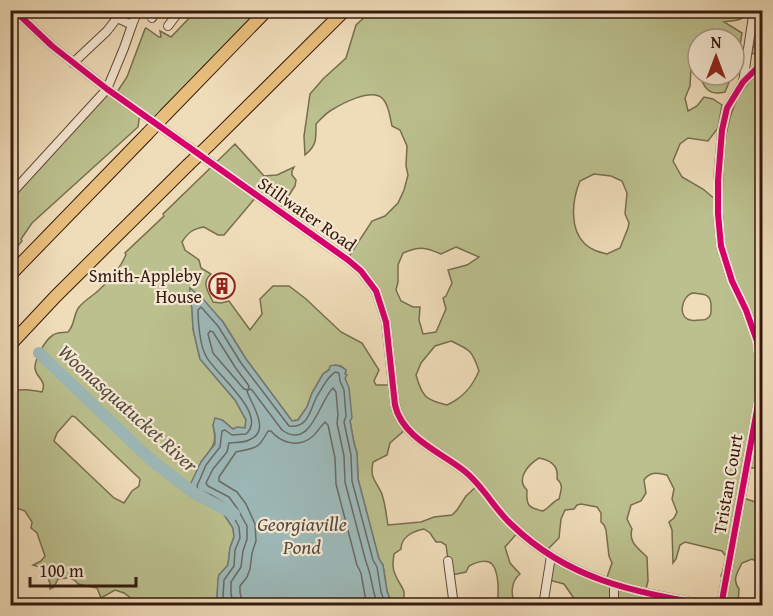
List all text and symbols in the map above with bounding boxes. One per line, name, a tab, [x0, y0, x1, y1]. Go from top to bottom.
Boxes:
north arrow	[686, 27, 746, 87]
text: N	[711, 30, 722, 54]
street label: Stillwater Road	[252, 170, 363, 258]
place label: Smith-Appleby House	[89, 262, 202, 310]
building icon: Smith-Appleby House	[207, 271, 237, 301]
water label: Woonasquatucket River	[52, 337, 205, 479]
street label: Tristan Court	[705, 431, 750, 536]
water label: Georgiaville Pond	[257, 509, 347, 561]
scale bar	[30, 550, 136, 588]
text: 100 m	[39, 557, 84, 584]

